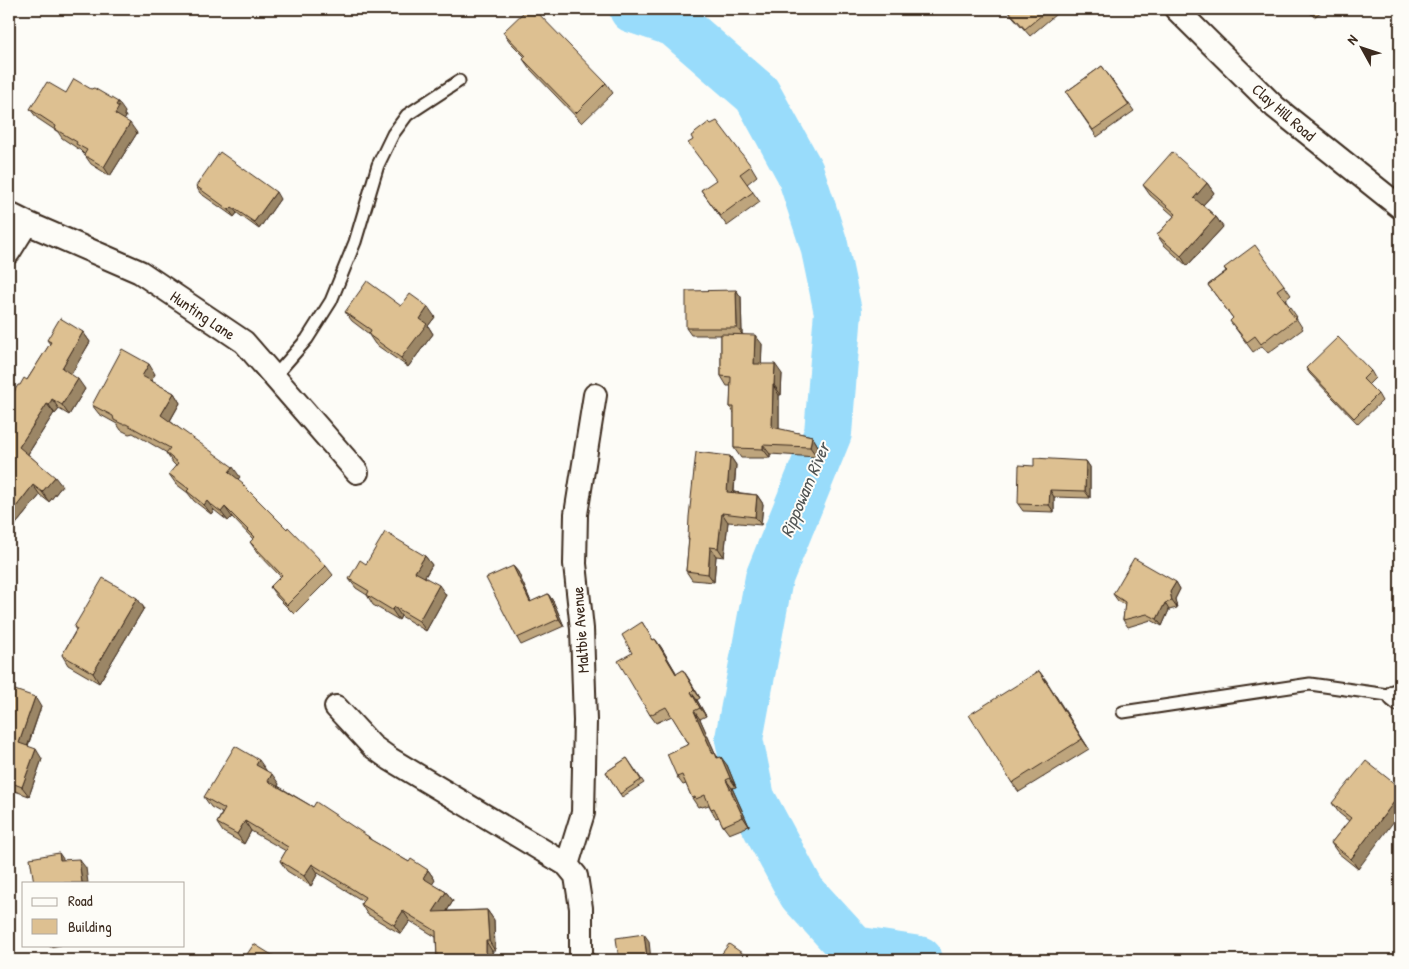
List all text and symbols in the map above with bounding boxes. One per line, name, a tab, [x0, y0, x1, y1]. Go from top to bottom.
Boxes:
north arrow	[1336, 22, 1386, 72]
text: N	[1342, 30, 1362, 48]
street label: Clay Hill Road	[1247, 78, 1321, 146]
street label: Hunting Lane	[166, 285, 240, 345]
water label: Rippowam River	[773, 437, 836, 541]
street label: Maltbie Avenue	[566, 586, 594, 674]
legend	[22, 882, 185, 946]
text: Road	[68, 890, 93, 911]
text: Building	[68, 916, 112, 937]

